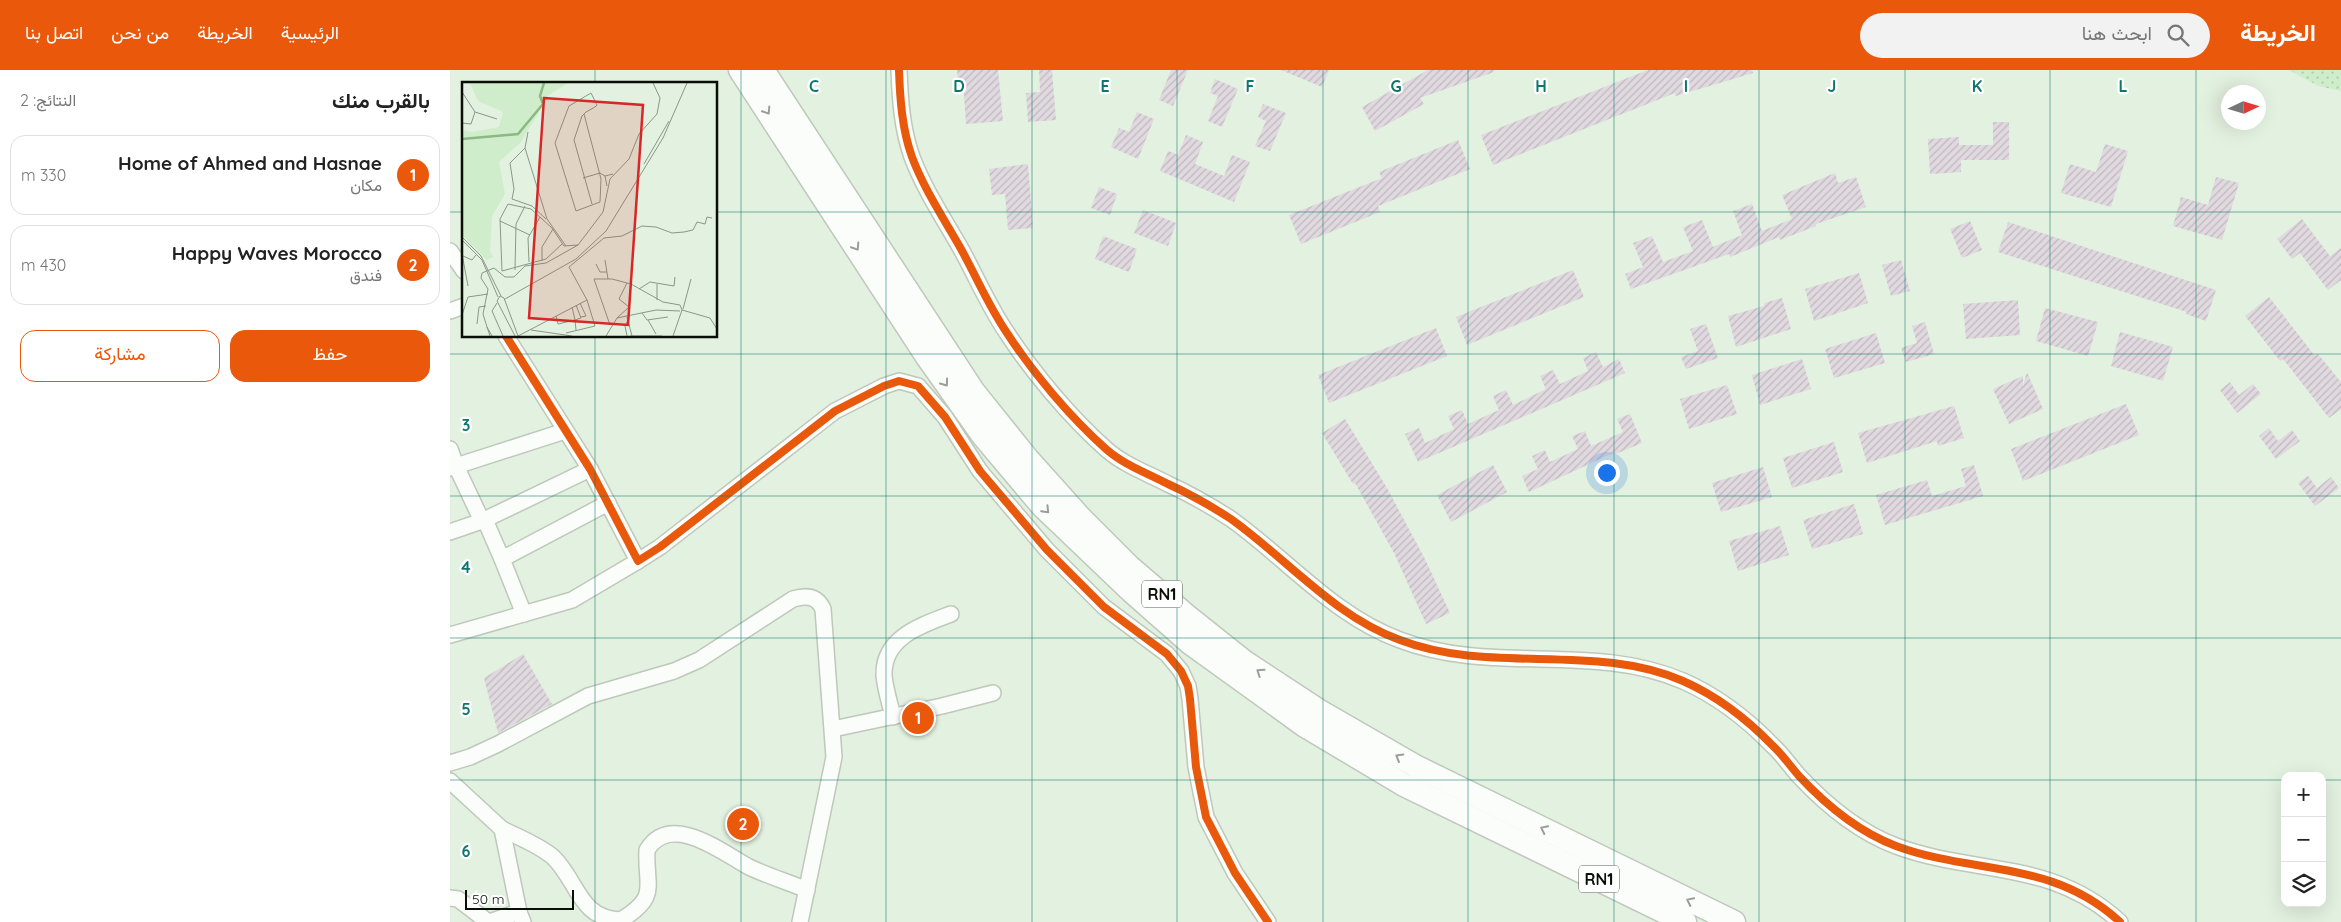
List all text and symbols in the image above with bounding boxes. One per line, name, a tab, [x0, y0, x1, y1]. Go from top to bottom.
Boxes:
search box	[1860, 13, 2210, 58]
text: الخريطة	[2240, 17, 2316, 47]
text: اتصل بنا	[25, 21, 83, 44]
text: من نحن	[111, 21, 169, 44]
text: الخريطة	[197, 21, 253, 44]
text: الرئيسية	[281, 21, 339, 44]
text: ابحث هنا	[2082, 21, 2152, 45]
icon: search	[2164, 21, 2192, 49]
text: C	[809, 76, 819, 96]
text: D	[953, 76, 965, 96]
text: E	[1100, 76, 1110, 96]
text: F	[1246, 76, 1255, 96]
text: G	[1390, 76, 1402, 96]
text: H	[1535, 76, 1547, 96]
text: I	[1684, 76, 1688, 96]
text: J	[1828, 76, 1836, 96]
text: K	[1972, 76, 1982, 96]
text: L	[2119, 76, 2128, 96]
inset map	[462, 82, 718, 338]
north arrow	[2221, 85, 2266, 130]
text: بالقرب منك	[332, 87, 430, 113]
text: النتائج: 2	[20, 90, 76, 110]
one-way arrow	[761, 105, 770, 114]
text: Home of Ahmed and Hasnae	[118, 151, 382, 175]
text: 330 m	[21, 165, 66, 185]
text: 1	[410, 165, 416, 185]
text: مكان	[350, 175, 382, 195]
text: Happy Waves Morocco	[172, 241, 382, 265]
one-way arrow	[850, 241, 859, 251]
text: 430 m	[21, 255, 66, 275]
text: 2	[408, 255, 418, 275]
text: فندق	[350, 265, 382, 285]
button: مشاركة	[20, 330, 220, 382]
button: حفظ	[230, 330, 430, 382]
one-way arrow	[939, 377, 948, 386]
text: 3	[462, 415, 470, 435]
your location	[1594, 460, 1620, 486]
one-way arrow	[1040, 504, 1049, 513]
text: 4	[461, 557, 471, 577]
road number: RN1	[1142, 580, 1182, 608]
one-way arrow	[1256, 669, 1266, 678]
text: 5	[461, 699, 471, 719]
pin: 1	[902, 699, 934, 737]
one-way arrow	[1395, 753, 1404, 763]
map controls	[2281, 772, 2326, 907]
button: +	[2281, 772, 2326, 817]
pin: 2	[727, 805, 759, 843]
button: −	[2281, 817, 2326, 862]
one-way arrow	[1540, 825, 1549, 835]
text: 6	[462, 841, 471, 861]
button: layers	[2281, 862, 2326, 907]
road number: RN1	[1579, 866, 1619, 892]
scale bar	[465, 887, 574, 910]
text: 50 m	[472, 890, 505, 908]
one-way arrow	[1686, 897, 1695, 907]

